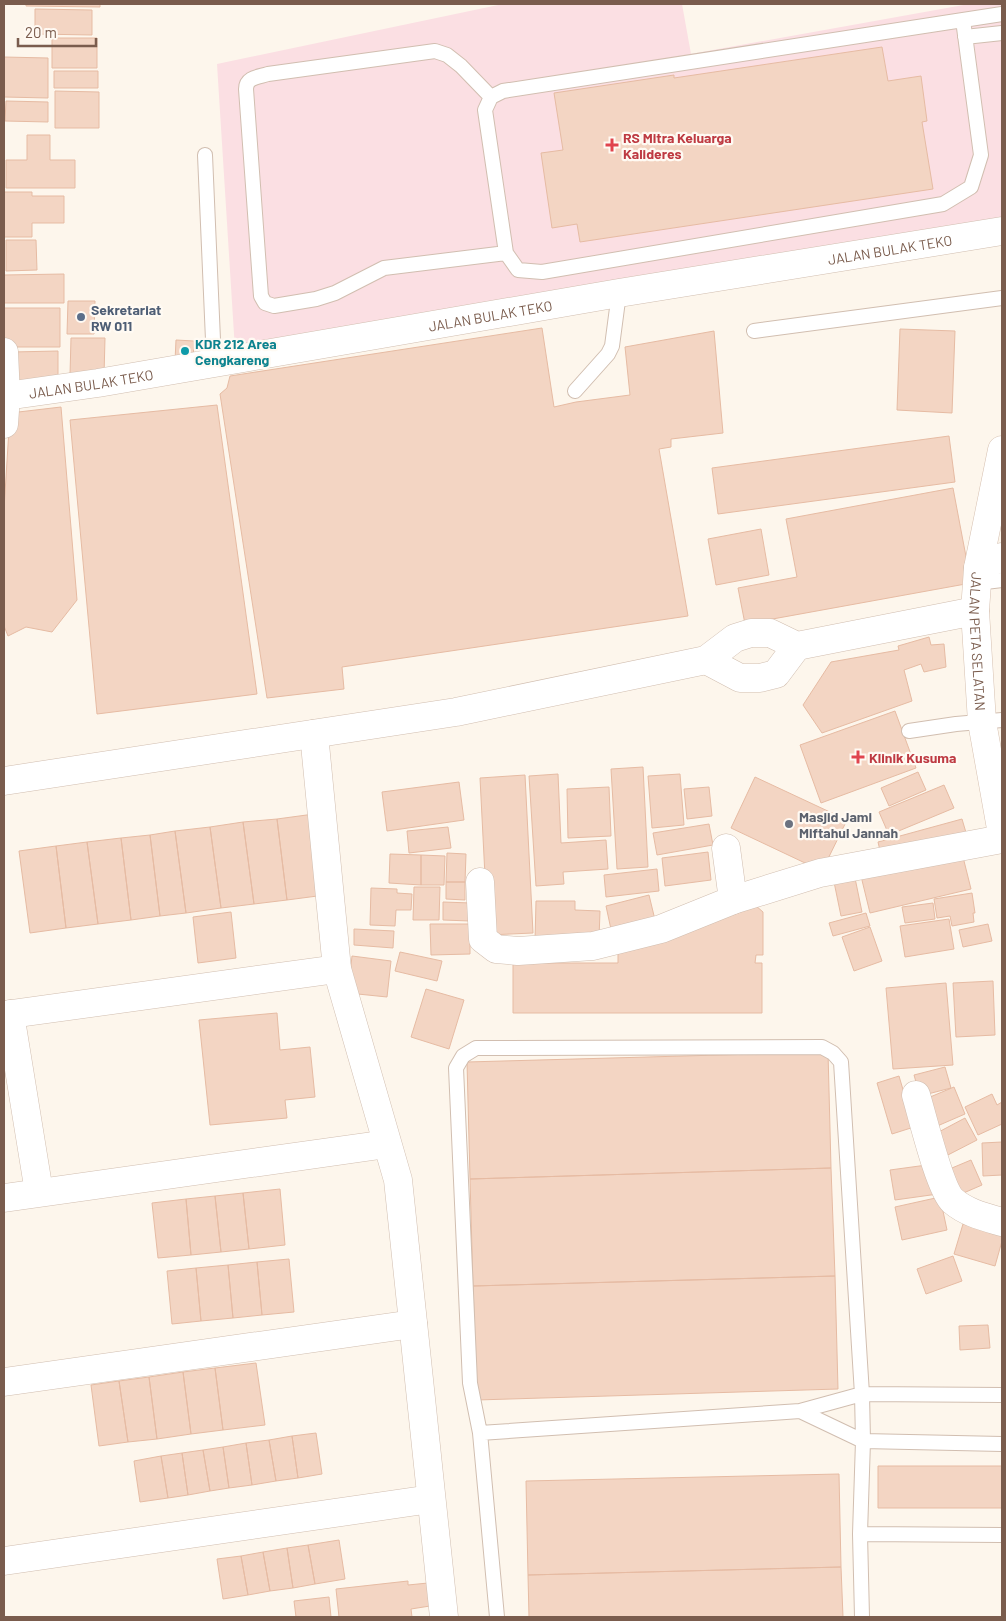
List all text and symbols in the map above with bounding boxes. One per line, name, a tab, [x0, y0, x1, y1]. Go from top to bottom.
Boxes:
scale bar	[18, 15, 95, 47]
text: 20 m	[25, 23, 57, 41]
place label: RS Mitra Keluarga Kalideres	[623, 129, 732, 162]
marker: RS Mitra Keluarga Kalideres	[605, 138, 619, 152]
street label: JALAN BULAK TEKO	[826, 231, 953, 268]
street label: JALAN BULAK TEKO	[427, 296, 554, 334]
place label: Sekretariat RW 011	[91, 301, 161, 334]
marker: Sekretariat RW 011	[75, 311, 87, 323]
place label: KDR 212 Area Cengkareng	[195, 335, 277, 368]
marker: KDR 212 Area Cengkareng	[179, 345, 191, 357]
street label: JALAN BULAK TEKO	[28, 365, 155, 401]
street label: JALAN PETA SELATAN	[966, 571, 990, 711]
place label: Klinik Kusuma	[869, 749, 956, 766]
marker: Klinik Kusuma	[851, 750, 865, 764]
place label: Masjid Jami Miftahul Jannah	[799, 808, 898, 841]
marker: Masjid Jami Miftahul Jannah	[783, 818, 795, 830]

